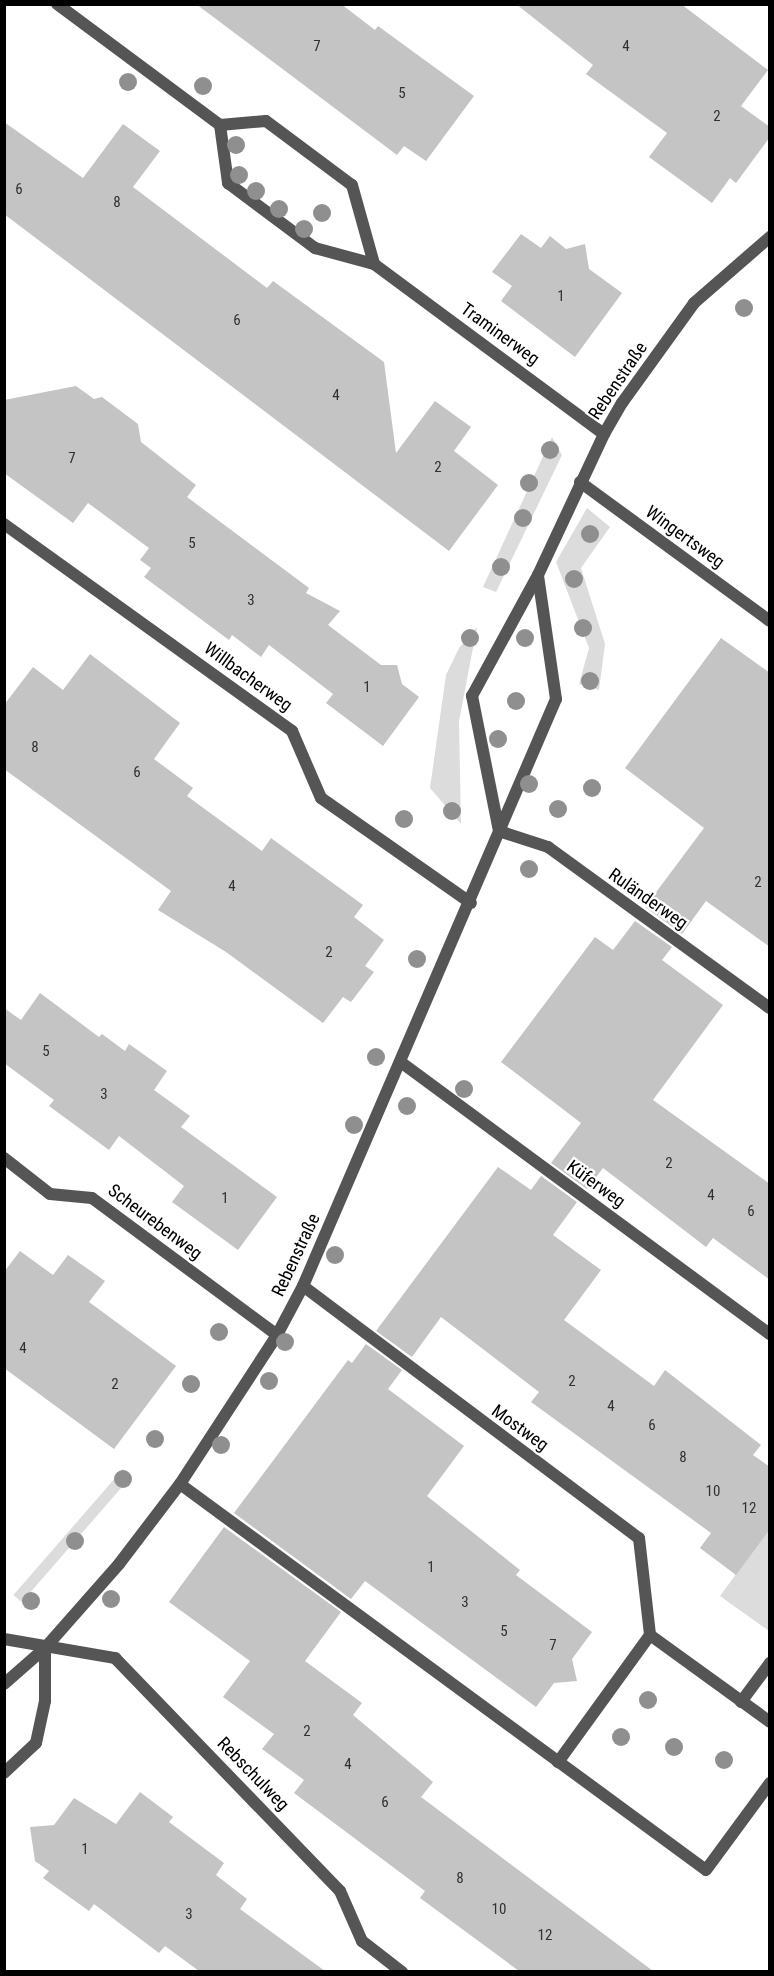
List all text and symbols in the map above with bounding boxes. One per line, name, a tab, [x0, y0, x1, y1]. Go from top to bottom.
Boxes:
house number: 7	[313, 38, 321, 56]
house number: 4	[622, 38, 630, 56]
house number: 5	[398, 85, 406, 103]
house number: 2	[713, 108, 721, 126]
house number: 6	[15, 181, 23, 199]
house number: 8	[113, 194, 121, 212]
house number: 1	[557, 288, 565, 306]
street label: Traminerweg	[456, 298, 544, 370]
house number: 6	[233, 312, 241, 330]
street label: Rebenstraße	[584, 338, 652, 424]
house number: 4	[332, 387, 340, 405]
house number: 7	[68, 450, 76, 468]
house number: 2	[434, 459, 442, 477]
street label: Wingertsweg	[641, 501, 729, 573]
house number: 5	[188, 535, 196, 553]
house number: 3	[247, 592, 255, 610]
street label: Willbacherweg	[200, 638, 296, 716]
house number: 1	[363, 679, 371, 697]
house number: 8	[31, 739, 39, 757]
house number: 6	[133, 764, 141, 782]
street label: Ruländerweg	[604, 864, 692, 934]
house number: 2	[754, 874, 762, 892]
house number: 4	[228, 878, 236, 896]
house number: 2	[325, 944, 333, 962]
house number: 5	[42, 1043, 50, 1061]
house number: 3	[100, 1086, 108, 1104]
house number: 2	[665, 1155, 673, 1173]
street label: Küferweg	[563, 1156, 629, 1212]
street label: Scheurebenweg	[104, 1180, 206, 1264]
house number: 4	[707, 1187, 715, 1205]
house number: 1	[221, 1190, 229, 1208]
house number: 6	[747, 1203, 755, 1221]
street label: Rebenstraße	[267, 1210, 325, 1300]
house number: 4	[19, 1340, 27, 1358]
house number: 2	[568, 1373, 576, 1391]
house number: 2	[111, 1376, 119, 1394]
house number: 4	[607, 1398, 615, 1416]
street label: Mostweg	[487, 1400, 553, 1456]
house number: 6	[648, 1417, 656, 1435]
house number: 8	[679, 1449, 687, 1467]
house number: 10	[706, 1483, 720, 1501]
house number: 12	[742, 1500, 756, 1518]
house number: 1	[427, 1559, 435, 1577]
house number: 3	[461, 1594, 469, 1612]
house number: 5	[500, 1623, 508, 1641]
house number: 7	[549, 1637, 557, 1655]
house number: 2	[303, 1723, 311, 1741]
street label: Rebschulweg	[213, 1733, 293, 1815]
house number: 4	[344, 1756, 352, 1774]
house number: 6	[381, 1794, 389, 1812]
house number: 1	[81, 1841, 89, 1859]
house number: 8	[456, 1870, 464, 1888]
house number: 10	[492, 1901, 506, 1919]
house number: 3	[185, 1906, 193, 1924]
house number: 12	[538, 1927, 552, 1945]

